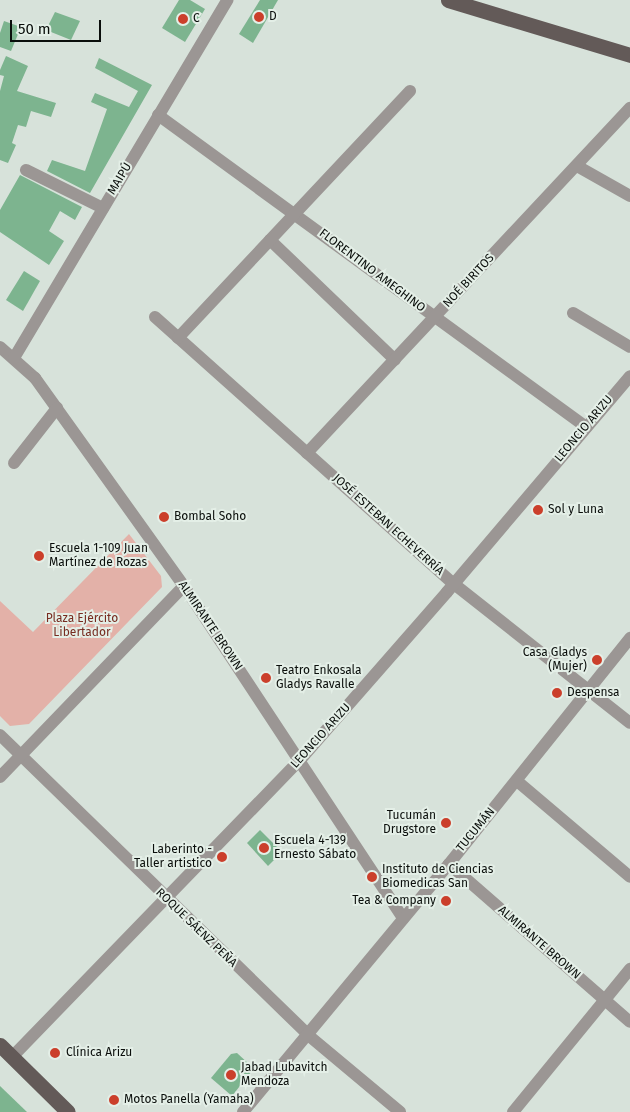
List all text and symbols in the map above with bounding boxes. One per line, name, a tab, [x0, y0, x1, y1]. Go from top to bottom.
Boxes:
scale bar	[12, 10, 104, 42]
place label: D	[269, 10, 277, 24]
marker: D	[253, 11, 265, 23]
place label: C	[193, 12, 200, 26]
marker: C	[177, 13, 189, 25]
text: 50 m	[18, 20, 51, 38]
street label: MAIPÚ	[105, 160, 135, 198]
street label: FLORENTINO AMEGHINO	[316, 226, 428, 316]
street label: NOÉ BIRITOS	[440, 251, 498, 311]
street label: LEONCIO ARIZU	[552, 393, 616, 465]
street label: JOSÉ ESTEBAN ECHEVERRÍA	[330, 471, 446, 579]
place label: Sol y Luna	[548, 503, 604, 517]
marker: Sol y Luna	[532, 504, 544, 516]
place label: Bombal Soho	[174, 510, 246, 524]
marker: Bombal Soho	[158, 511, 170, 523]
place label: Escuela 1-109 Juan Martínez de Rozas	[49, 542, 148, 570]
marker: Escuela 1-109 Juan Martínez de Rozas	[33, 550, 45, 562]
street label: ALMIRANTE BROWN	[175, 579, 245, 673]
park label: Plaza Ejército Libertador	[46, 612, 118, 640]
place label: Casa Gladys (Mujer)	[523, 646, 587, 674]
marker: Casa Gladys (Mujer)	[591, 654, 603, 666]
place label: Teatro Enkosala Gladys Ravalle	[276, 664, 362, 692]
marker: Teatro Enkosala Gladys Ravalle	[260, 672, 272, 684]
place label: Despensa	[567, 686, 620, 700]
marker: Despensa	[551, 687, 563, 699]
street label: LEONCIO ARIZU	[288, 701, 354, 771]
street label: TUCUMÁN	[454, 805, 498, 855]
place label: Tucumán Drugstore	[383, 809, 436, 837]
marker: Tucumán Drugstore	[440, 817, 452, 829]
place label: Escuela 4-139 Ernesto Sábato	[274, 834, 356, 862]
marker: Escuela 4-139 Ernesto Sábato	[258, 842, 270, 854]
place label: Laberinto - Taller artistico	[134, 843, 212, 871]
marker: Laberinto - Taller artistico	[216, 851, 228, 863]
place label: Instituto de Ciencias Biomedicas San	[382, 863, 493, 891]
marker: Instituto de Ciencias Biomedicas San	[366, 871, 378, 883]
street label: ROQUE SÁENZ PEÑA	[152, 886, 240, 970]
place label: Tea & Company	[352, 894, 436, 908]
marker: Tea & Company	[440, 895, 452, 907]
street label: ALMIRANTE BROWN	[495, 903, 583, 983]
marker: Clínica Arizu	[48, 1046, 62, 1060]
place label: Clínica Arizu	[66, 1046, 132, 1060]
place label: Jabad Lubavitch Mendoza	[241, 1061, 327, 1089]
marker: Jabad Lubavitch Mendoza	[225, 1069, 237, 1081]
place label: Motos Panella (Yamaha)	[124, 1093, 254, 1107]
marker: Motos Panella (Yamaha)	[108, 1094, 120, 1106]

